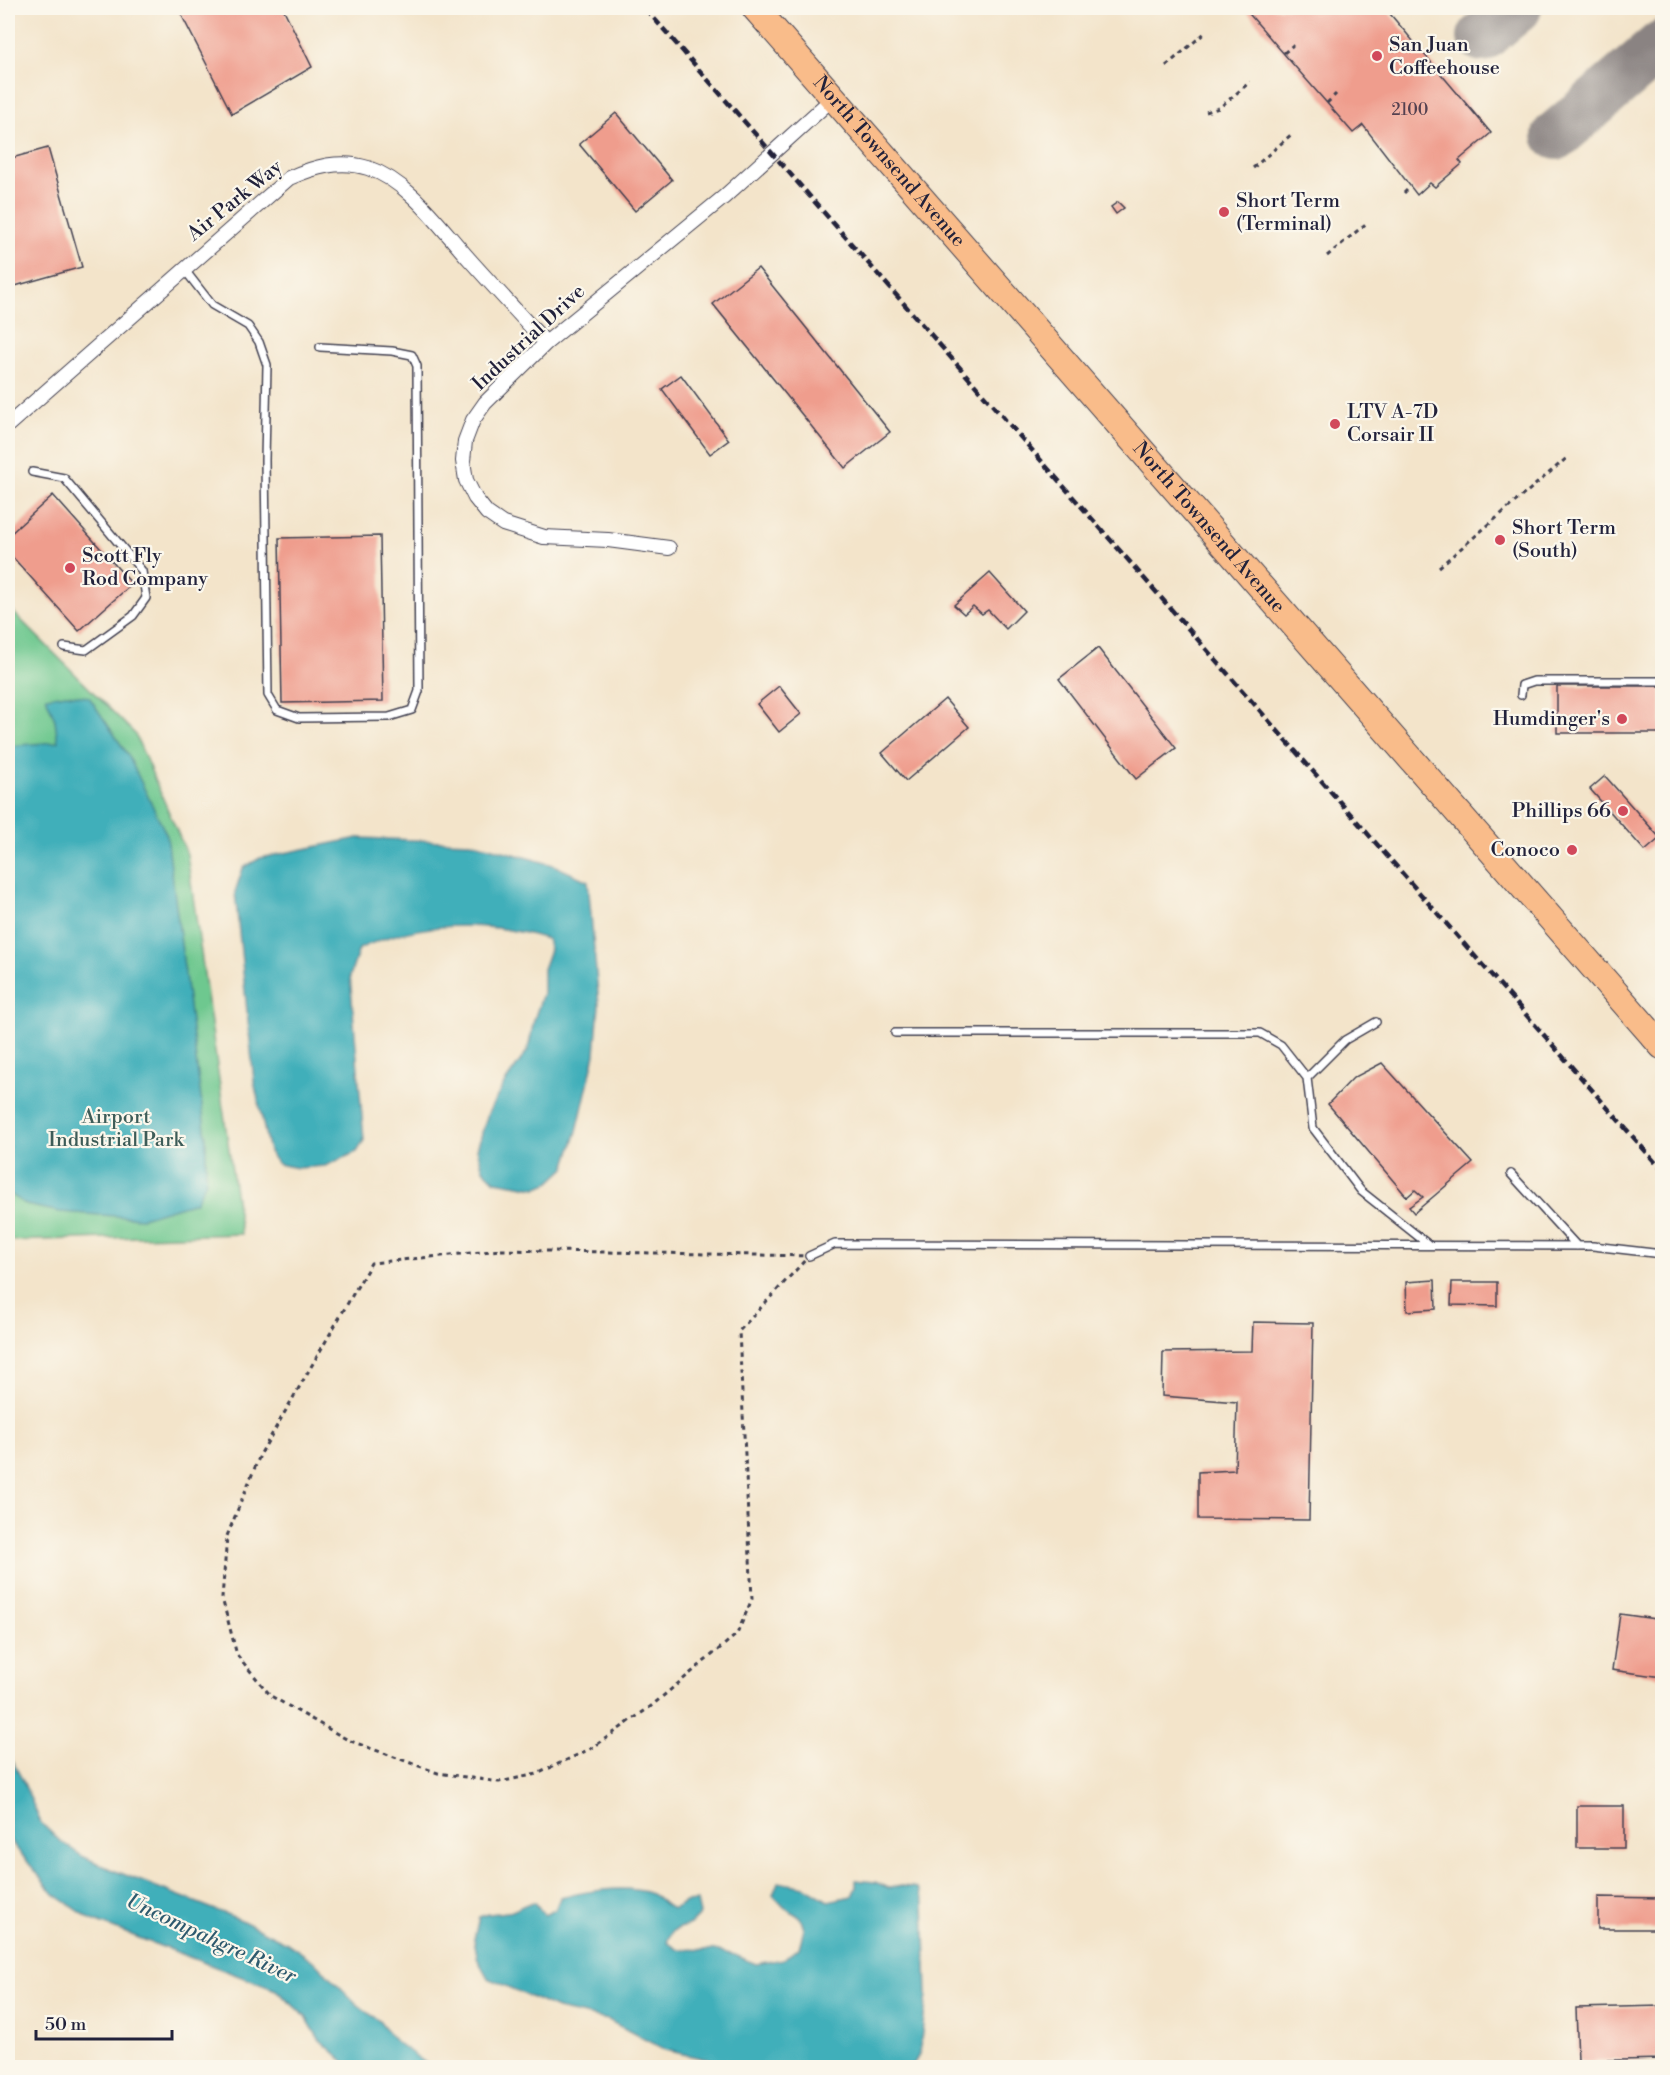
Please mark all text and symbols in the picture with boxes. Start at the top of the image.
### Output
place label: San Juan Coffeehouse [1389,33,1500,81]
marker: San Juan Coffeehouse [1370,49,1384,63]
street label: North Townsend Avenue [808,71,971,253]
house number: 2100 [1392,100,1428,120]
street label: Air Park Way [182,155,288,248]
place label: Short Term (Terminal) [1236,189,1340,237]
marker: Short Term (Terminal) [1217,205,1231,219]
street label: Industrial Drive [467,279,591,397]
place label: LTV A-7D Corsair II [1347,400,1438,448]
marker: LTV A-7D Corsair II [1328,417,1342,431]
street label: North Townsend Avenue [1127,437,1291,618]
place label: Short Term (South) [1512,516,1616,564]
marker: Short Term (South) [1493,533,1507,547]
place label: Scott Fly Rod Company [82,544,208,592]
marker: Scott Fly Rod Company [63,561,77,575]
place label: Humdinger's [1493,707,1610,732]
marker: Humdinger's [1615,712,1629,726]
place label: Phillips 66 [1512,799,1611,824]
marker: Phillips 66 [1616,804,1630,818]
place label: Conoco [1491,838,1560,863]
marker: Conoco [1565,843,1579,857]
park label: Airport Industrial Park [48,1105,185,1153]
water label: Uncompahgre River [122,1888,301,1990]
scale bar [36,2003,172,2041]
text: 50 m [45,2013,87,2036]

